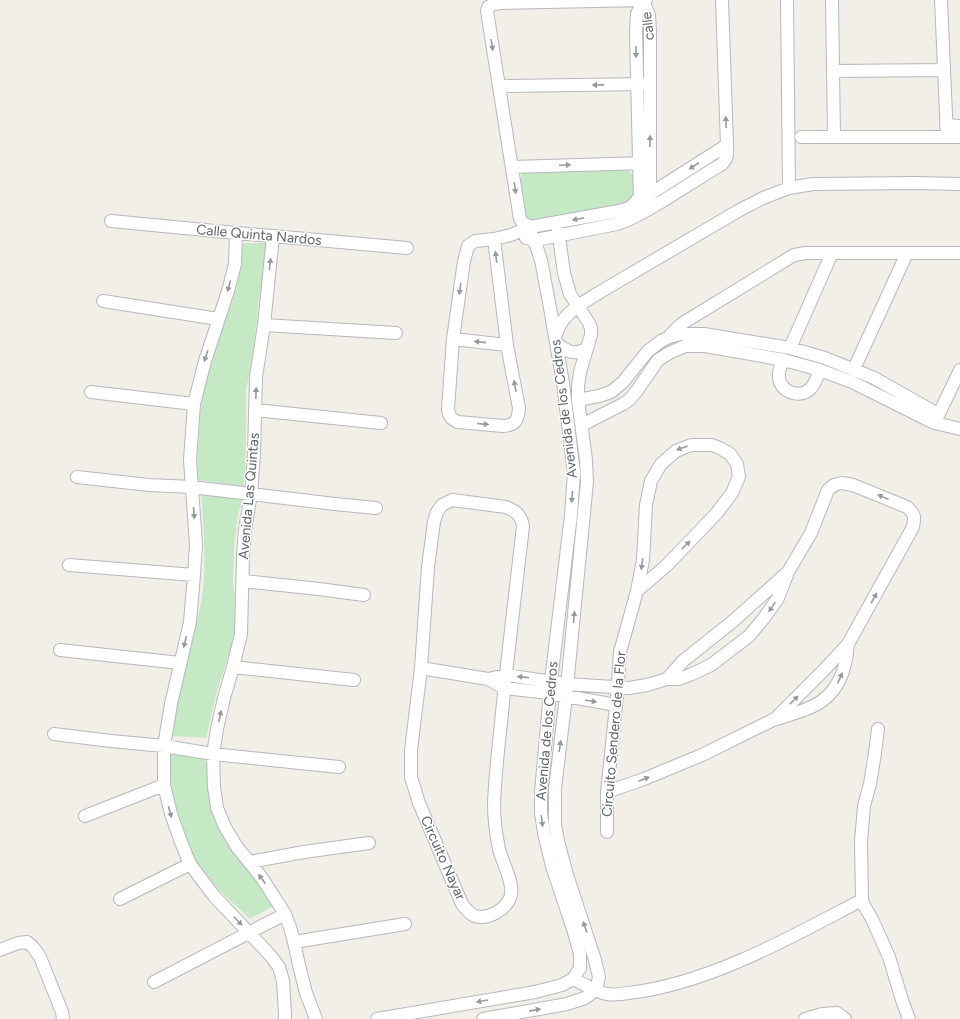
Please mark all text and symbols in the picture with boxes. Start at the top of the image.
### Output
street label: calle [638,11,658,41]
one-way arrow [489,39,495,52]
one-way arrow [633,46,640,58]
one-way arrow [591,82,604,88]
one-way arrow [723,115,729,128]
one-way arrow [647,134,653,147]
one-way arrow [559,162,571,169]
one-way arrow [689,162,699,170]
one-way arrow [512,182,518,194]
one-way arrow [572,216,585,222]
street label: Calle Quinta Nardos [196,221,322,249]
one-way arrow [493,251,499,263]
one-way arrow [267,258,273,270]
one-way arrow [226,280,232,292]
one-way arrow [457,283,463,296]
one-way arrow [474,339,486,346]
street label: Avenida de los Cedros [547,339,581,479]
one-way arrow [203,351,209,363]
one-way arrow [511,380,517,392]
one-way arrow [252,387,259,399]
one-way arrow [477,421,489,428]
street label: Avenida Las Quintas [235,432,263,560]
one-way arrow [676,446,688,452]
one-way arrow [569,491,576,503]
one-way arrow [876,494,888,500]
one-way arrow [190,507,197,519]
one-way arrow [681,540,691,550]
one-way arrow [639,558,645,570]
one-way arrow [871,592,877,604]
one-way arrow [768,601,776,612]
one-way arrow [571,611,578,623]
one-way arrow [182,636,188,648]
street label: Circuito Sendero de la Flor [598,650,630,818]
street label: Avenida de los Cedros [532,661,562,801]
one-way arrow [837,672,843,683]
one-way arrow [517,674,529,680]
one-way arrow [789,695,799,705]
one-way arrow [585,698,597,704]
one-way arrow [217,710,223,722]
one-way arrow [557,740,563,752]
one-way arrow [638,776,650,782]
one-way arrow [168,806,174,818]
street label: Circuito Nayar [417,813,469,903]
one-way arrow [539,815,545,827]
one-way arrow [258,874,267,885]
one-way arrow [233,916,242,926]
one-way arrow [581,921,587,933]
one-way arrow [476,998,488,1004]
one-way arrow [529,1007,541,1013]

